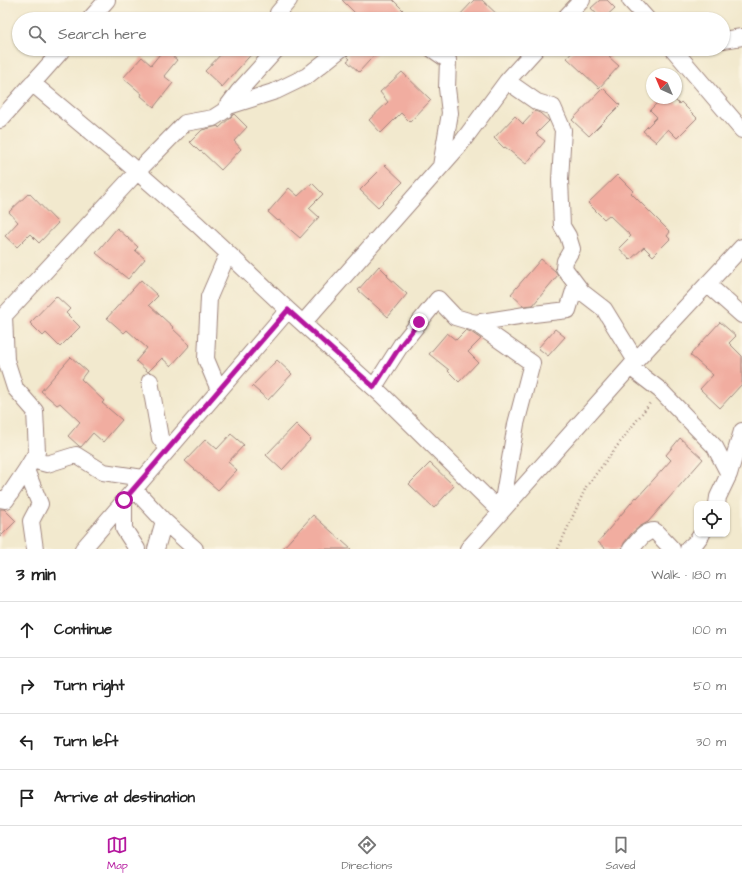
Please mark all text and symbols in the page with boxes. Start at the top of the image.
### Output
search box [12,12,730,56]
icon: search [26,23,48,45]
text: Search here [58,24,147,45]
north arrow [646,68,682,104]
route end [410,313,428,331]
route start [115,491,133,509]
map controls [694,501,730,537]
button: locate [694,501,730,537]
text: 3 min [16,563,56,587]
text: Walk · 180 m [651,566,726,584]
icon: ahead [16,619,38,641]
text: Continue [54,619,112,640]
text: 100 m [693,621,726,639]
icon: right [16,675,38,697]
text: Turn right [54,675,125,696]
text: 50 m [693,677,726,695]
icon: left [16,731,38,753]
text: Turn left [54,731,118,752]
text: 30 m [696,733,726,751]
icon: arrive [16,787,38,809]
text: Arrive at destination [54,787,195,808]
tab: Map [106,834,128,873]
tab: Directions [341,834,393,873]
tab: Saved [606,834,636,873]

